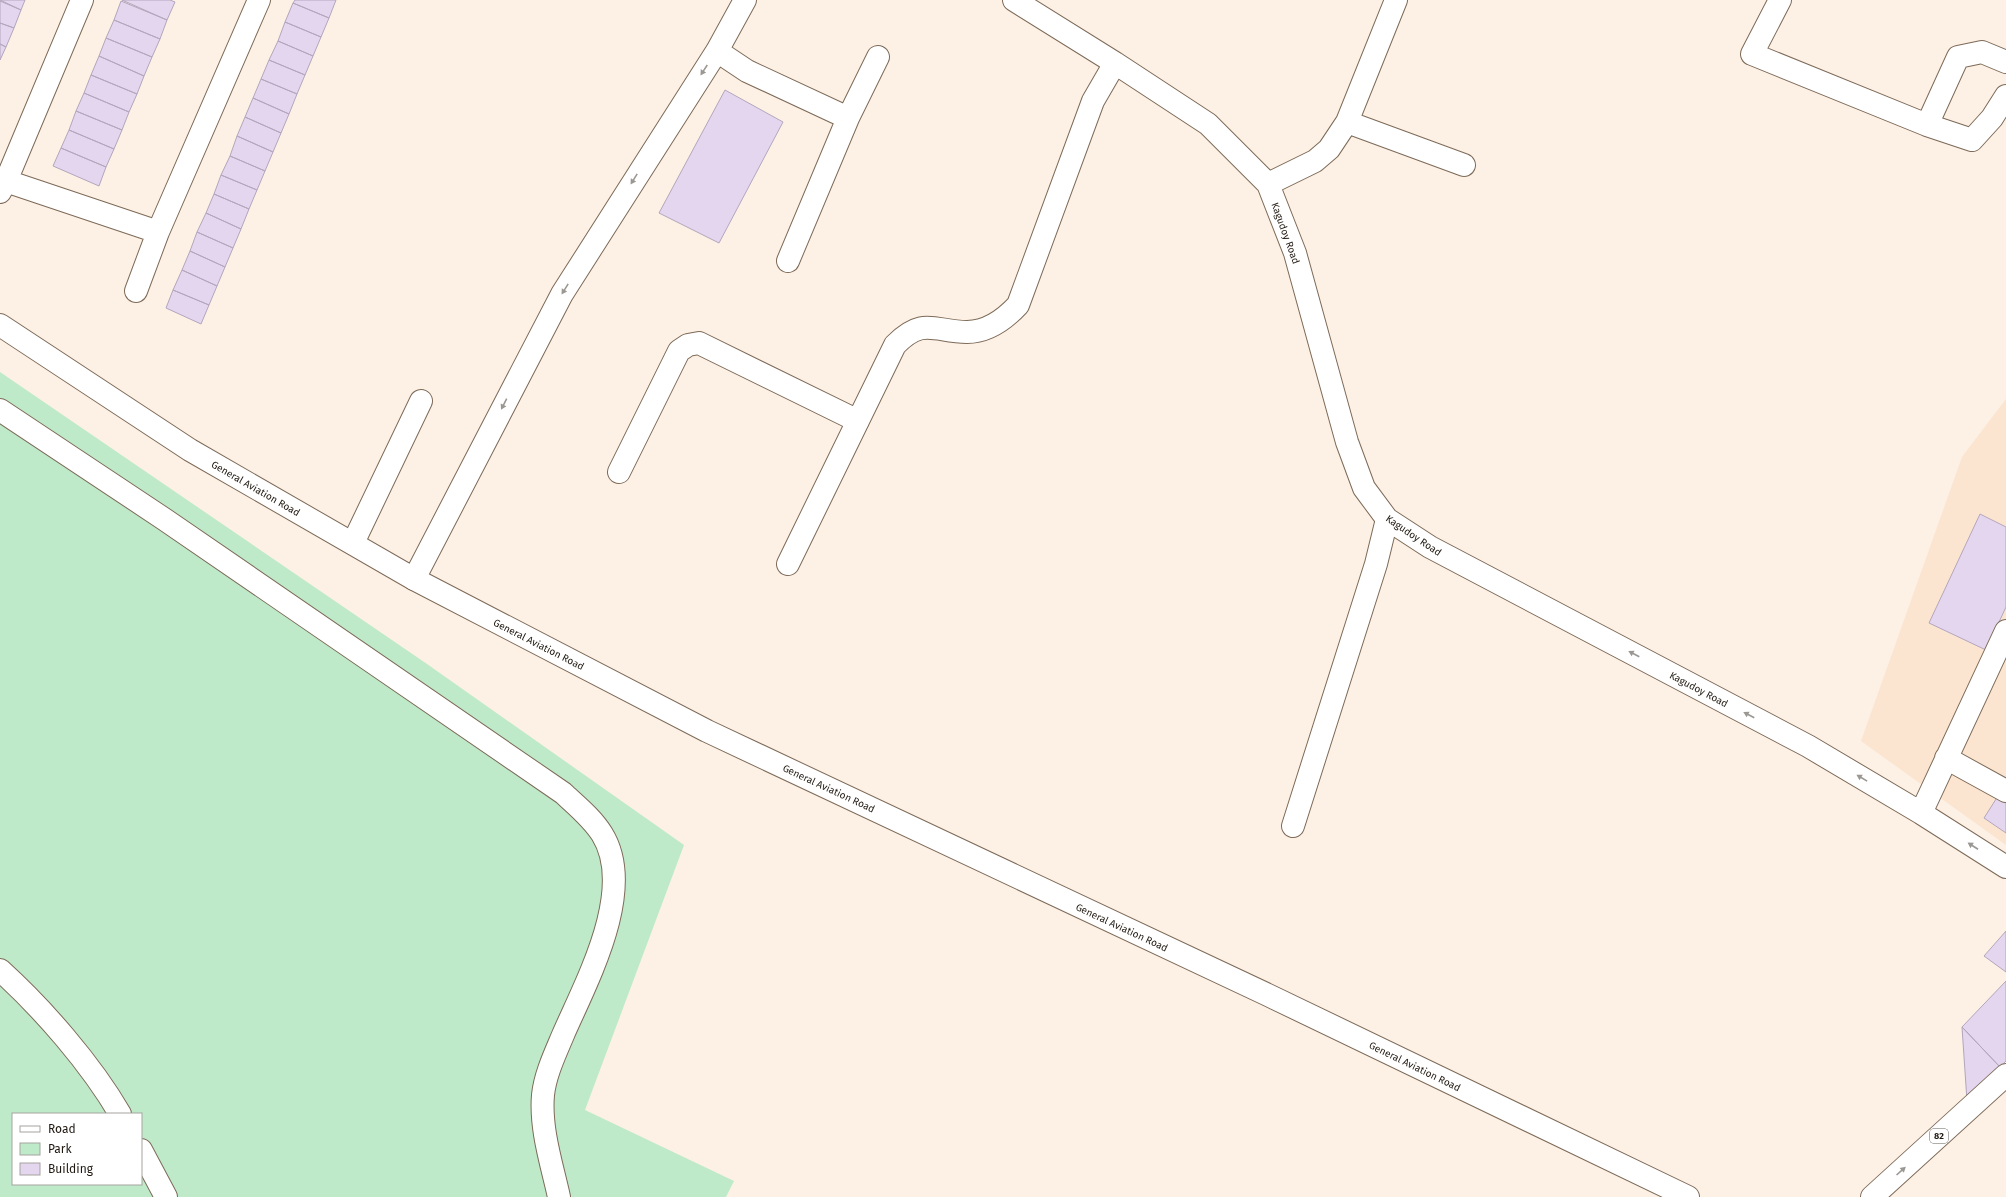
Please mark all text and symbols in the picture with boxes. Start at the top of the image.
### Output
one-way arrow [700,65,708,75]
one-way arrow [630,174,638,184]
street label: Kagudoy Road [1268,201,1302,266]
one-way arrow [561,283,568,295]
one-way arrow [501,399,508,410]
street label: General Aviation Road [209,459,302,519]
street label: Kagudoy Road [1383,513,1444,559]
street label: General Aviation Road [491,617,586,673]
one-way arrow [1628,651,1640,658]
street label: Kagudoy Road [1667,669,1730,710]
one-way arrow [1743,712,1755,718]
street label: General Aviation Road [781,762,877,816]
one-way arrow [1856,775,1868,782]
one-way arrow [1967,843,1979,850]
street label: General Aviation Road [1074,901,1170,955]
street label: General Aviation Road [1367,1040,1462,1094]
legend [12,1113,142,1185]
text: Road [48,1122,76,1136]
road number: 82 [1930,1129,1948,1143]
text: Park [48,1142,72,1156]
text: Building [48,1162,94,1176]
one-way arrow [1895,1166,1906,1175]

